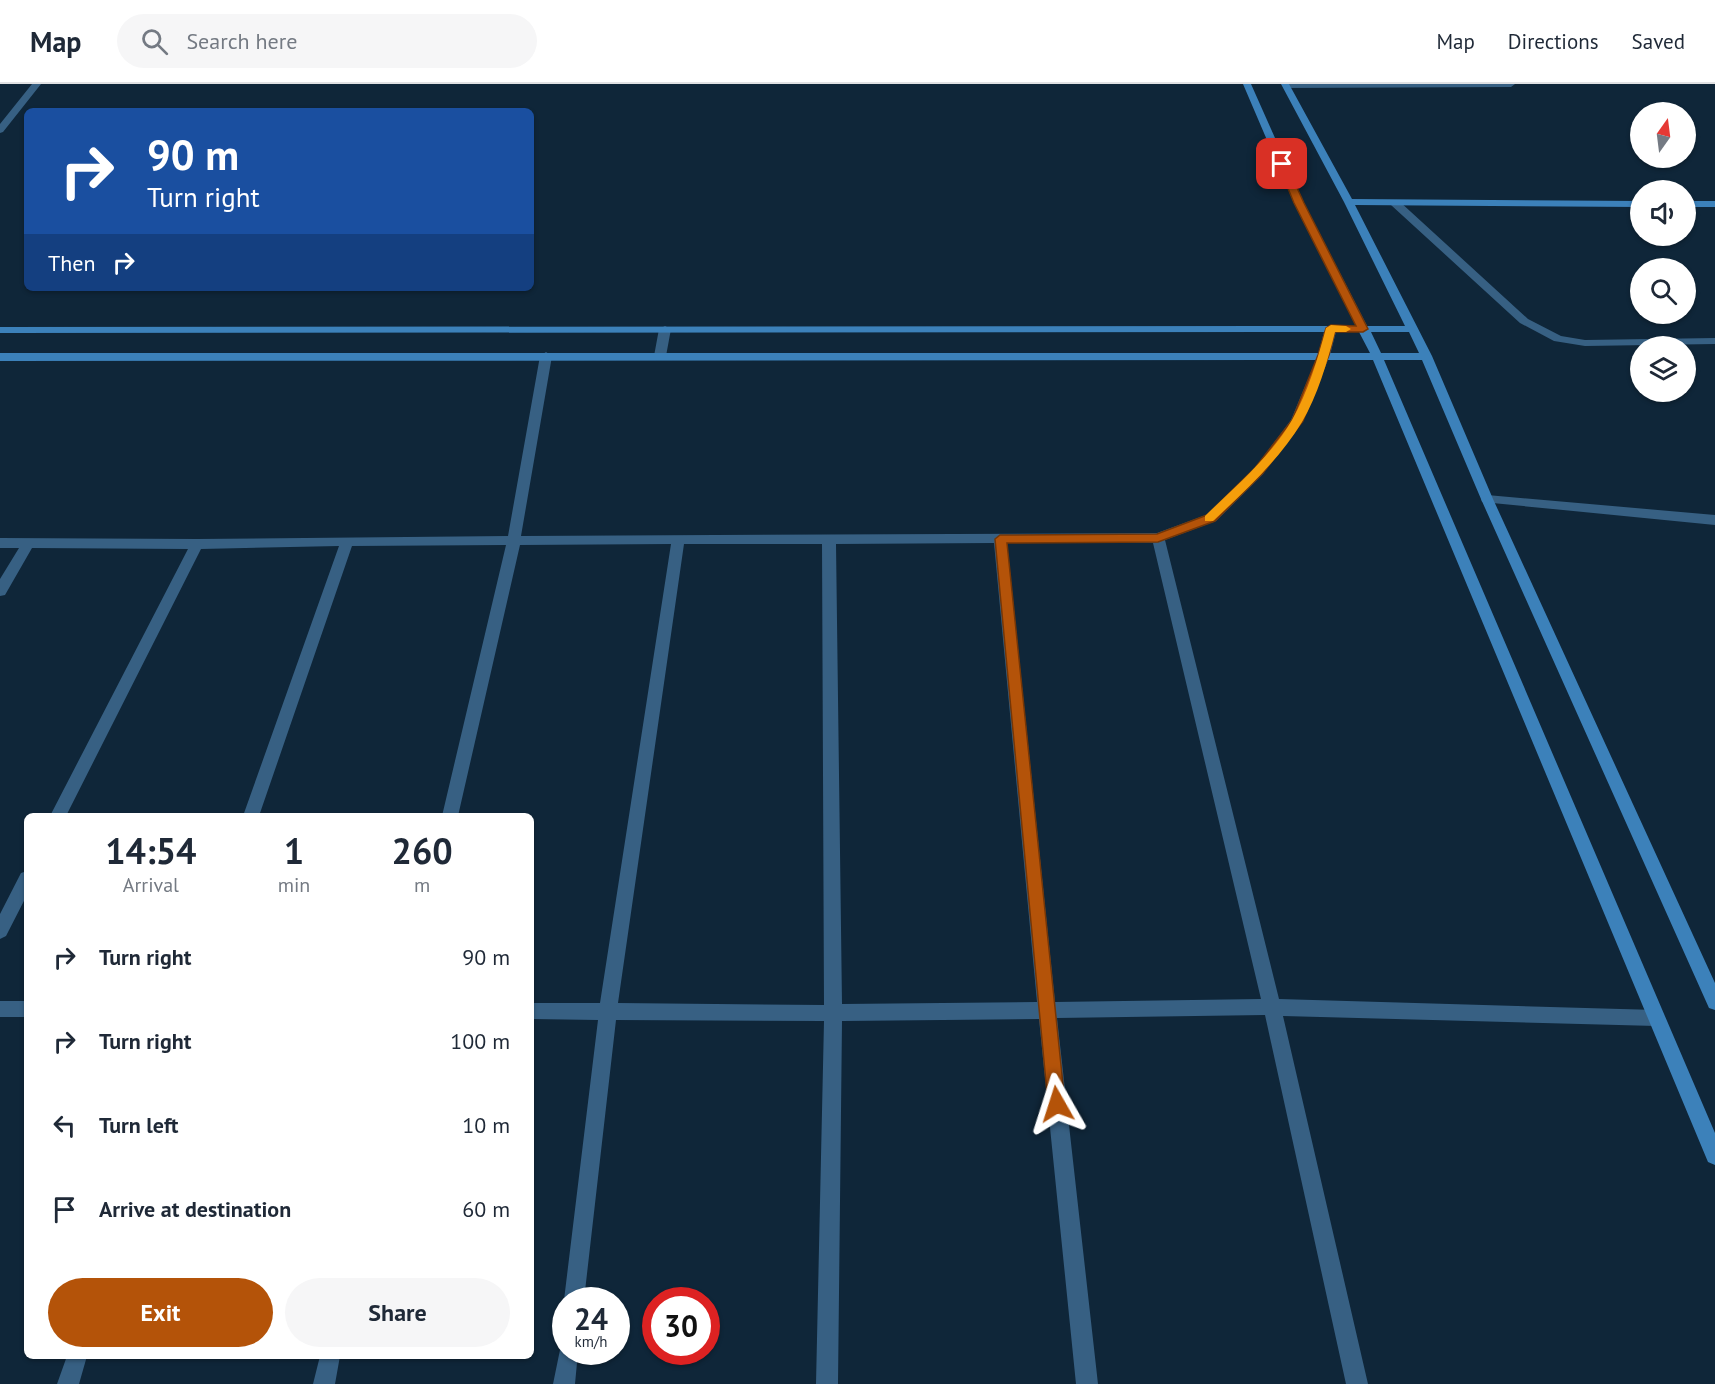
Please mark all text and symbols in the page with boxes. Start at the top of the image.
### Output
search box [117,14,537,68]
text: Map [30,23,81,60]
icon: search [138,25,171,58]
text: Search here [186,27,297,55]
text: Map [1436,28,1475,55]
text: Directions [1508,28,1599,55]
text: Saved [1632,28,1685,55]
north arrow [1630,102,1696,168]
map controls [1630,102,1696,402]
text: 90 m [147,127,239,182]
icon: right [48,132,126,210]
pin [1256,138,1307,189]
icon: arrive [1265,147,1298,180]
text: Turn right [147,180,260,214]
button: sound [1630,180,1696,246]
icon: right [107,246,140,279]
text: Then [48,249,95,277]
button: search [1630,258,1696,324]
button: layers [1630,336,1696,402]
text: 14:54 [105,827,197,874]
text: 1 [284,827,304,874]
text: 260 [392,827,453,874]
text: Arrival [123,872,179,898]
text: min [278,872,310,898]
text: m [414,872,430,898]
icon: right [48,941,81,974]
text: Turn right [99,943,191,971]
text: 90 m [462,943,510,971]
icon: right [48,1025,81,1058]
text: Turn right [99,1027,191,1055]
text: 100 m [450,1027,510,1055]
position arrow [1025,1072,1089,1136]
icon: left [48,1109,81,1142]
text: Turn left [99,1111,179,1139]
text: 10 m [462,1111,510,1139]
icon: arrive [48,1193,81,1226]
text: Arrive at destination [99,1195,291,1223]
text: 60 m [462,1195,510,1223]
button: Exit [48,1278,273,1347]
button: Share [285,1278,510,1347]
speed limit sign: 30 [642,1287,720,1365]
text: 24 [574,1299,608,1338]
text: km/h [575,1332,607,1351]

